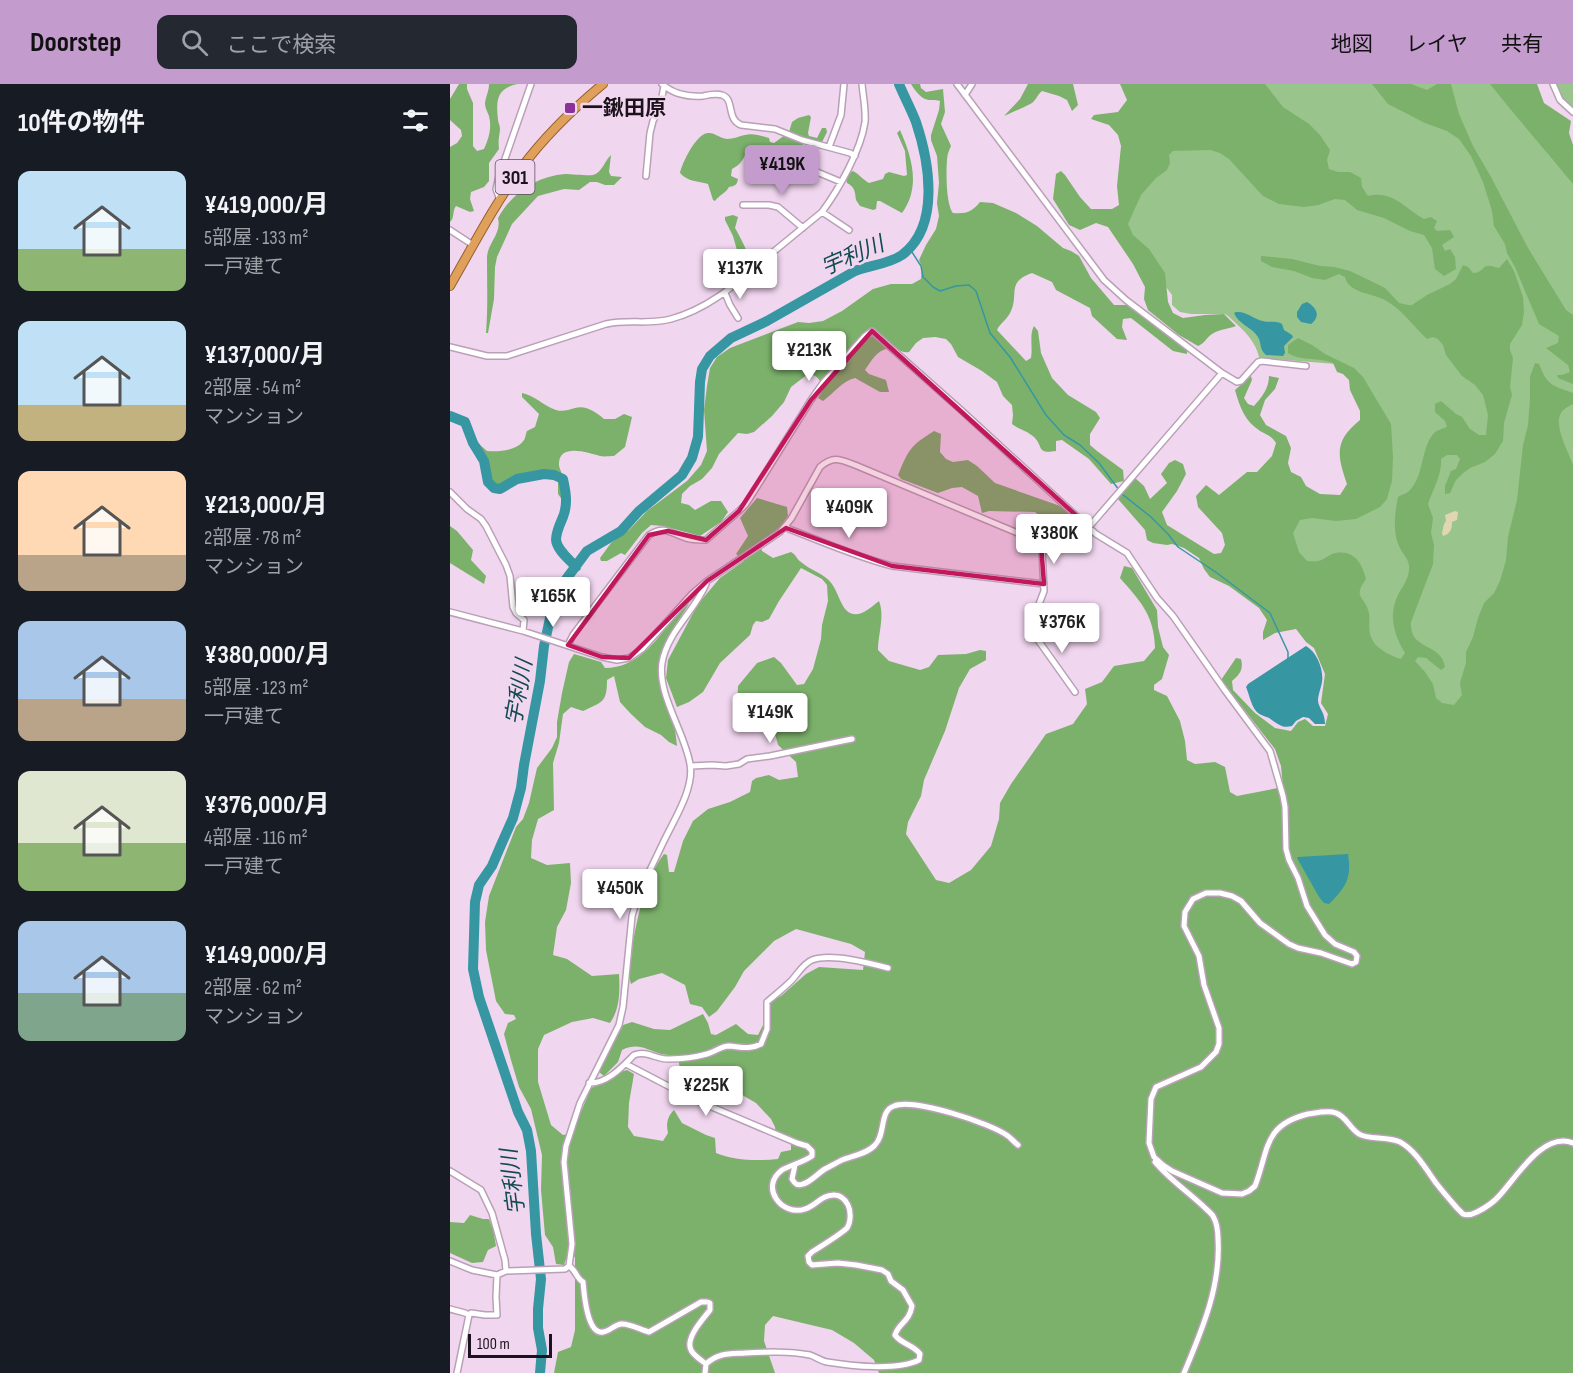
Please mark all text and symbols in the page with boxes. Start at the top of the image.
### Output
search box [157,15,577,69]
text: Doorstep [30,26,121,59]
icon: search [178,26,211,59]
text: ここで検索 [226,32,336,59]
text: 地図 [1331,32,1373,57]
text: レイヤ [1406,32,1468,57]
text: 共有 [1501,32,1543,57]
place label: 一鍬田原 [582,96,666,121]
marker: 一鍬田原 [563,101,577,115]
icon: filters [399,104,432,137]
text: 10件の物件 [18,108,145,139]
pin: ¥419K [740,145,824,196]
text: ¥419K [759,152,805,176]
road number: 301 [496,160,534,194]
text: ¥419,000/月 [204,190,329,221]
icon: home [66,195,138,267]
text: 5部屋 · 133 m² [204,226,308,250]
water label: 宇利川 [817,230,890,282]
pin: ¥137K [698,249,782,300]
text: 一戸建て [204,255,284,279]
text: ¥137K [717,256,763,280]
pin: ¥213K [767,331,851,382]
text: ¥213K [786,338,832,362]
text: ¥137,000/月 [204,340,326,371]
icon: home [66,345,138,417]
text: 2部屋 · 54 m² [204,376,301,400]
text: マンション [204,405,304,429]
pin: ¥409K [807,488,891,539]
text: ¥213,000/月 [204,490,328,521]
icon: home [66,495,138,567]
text: ¥409K [825,495,873,519]
pin: ¥380K [1012,514,1096,565]
text: ¥380K [1030,521,1078,545]
text: 2部屋 · 78 m² [204,526,302,550]
text: マンション [204,555,304,579]
pin: ¥165K [511,577,595,628]
text: ¥165K [530,584,576,608]
pin: ¥376K [1020,603,1104,654]
text: ¥376K [1038,610,1086,634]
text: ¥380,000/月 [204,640,331,671]
icon: home [66,645,138,717]
water label: 宇利川 [500,655,539,727]
text: 5部屋 · 123 m² [204,676,308,700]
pin: ¥149K [728,693,812,744]
text: ¥149K [747,700,793,724]
text: 一戸建て [204,705,284,729]
text: ¥376,000/月 [204,790,330,821]
icon: home [66,795,138,867]
text: 4部屋 · 116 m² [204,826,308,850]
text: 一戸建て [204,855,284,879]
pin: ¥450K [578,869,662,920]
text: ¥450K [596,876,644,900]
text: ¥149,000/月 [204,940,329,971]
icon: home [66,945,138,1017]
text: 2部屋 · 62 m² [204,976,302,1000]
text: マンション [204,1005,304,1029]
pin: ¥225K [664,1066,748,1117]
text: ¥225K [683,1073,729,1097]
water label: 宇利川 [496,1145,531,1216]
scale bar [468,1331,552,1358]
text: 100 m [477,1335,510,1354]

